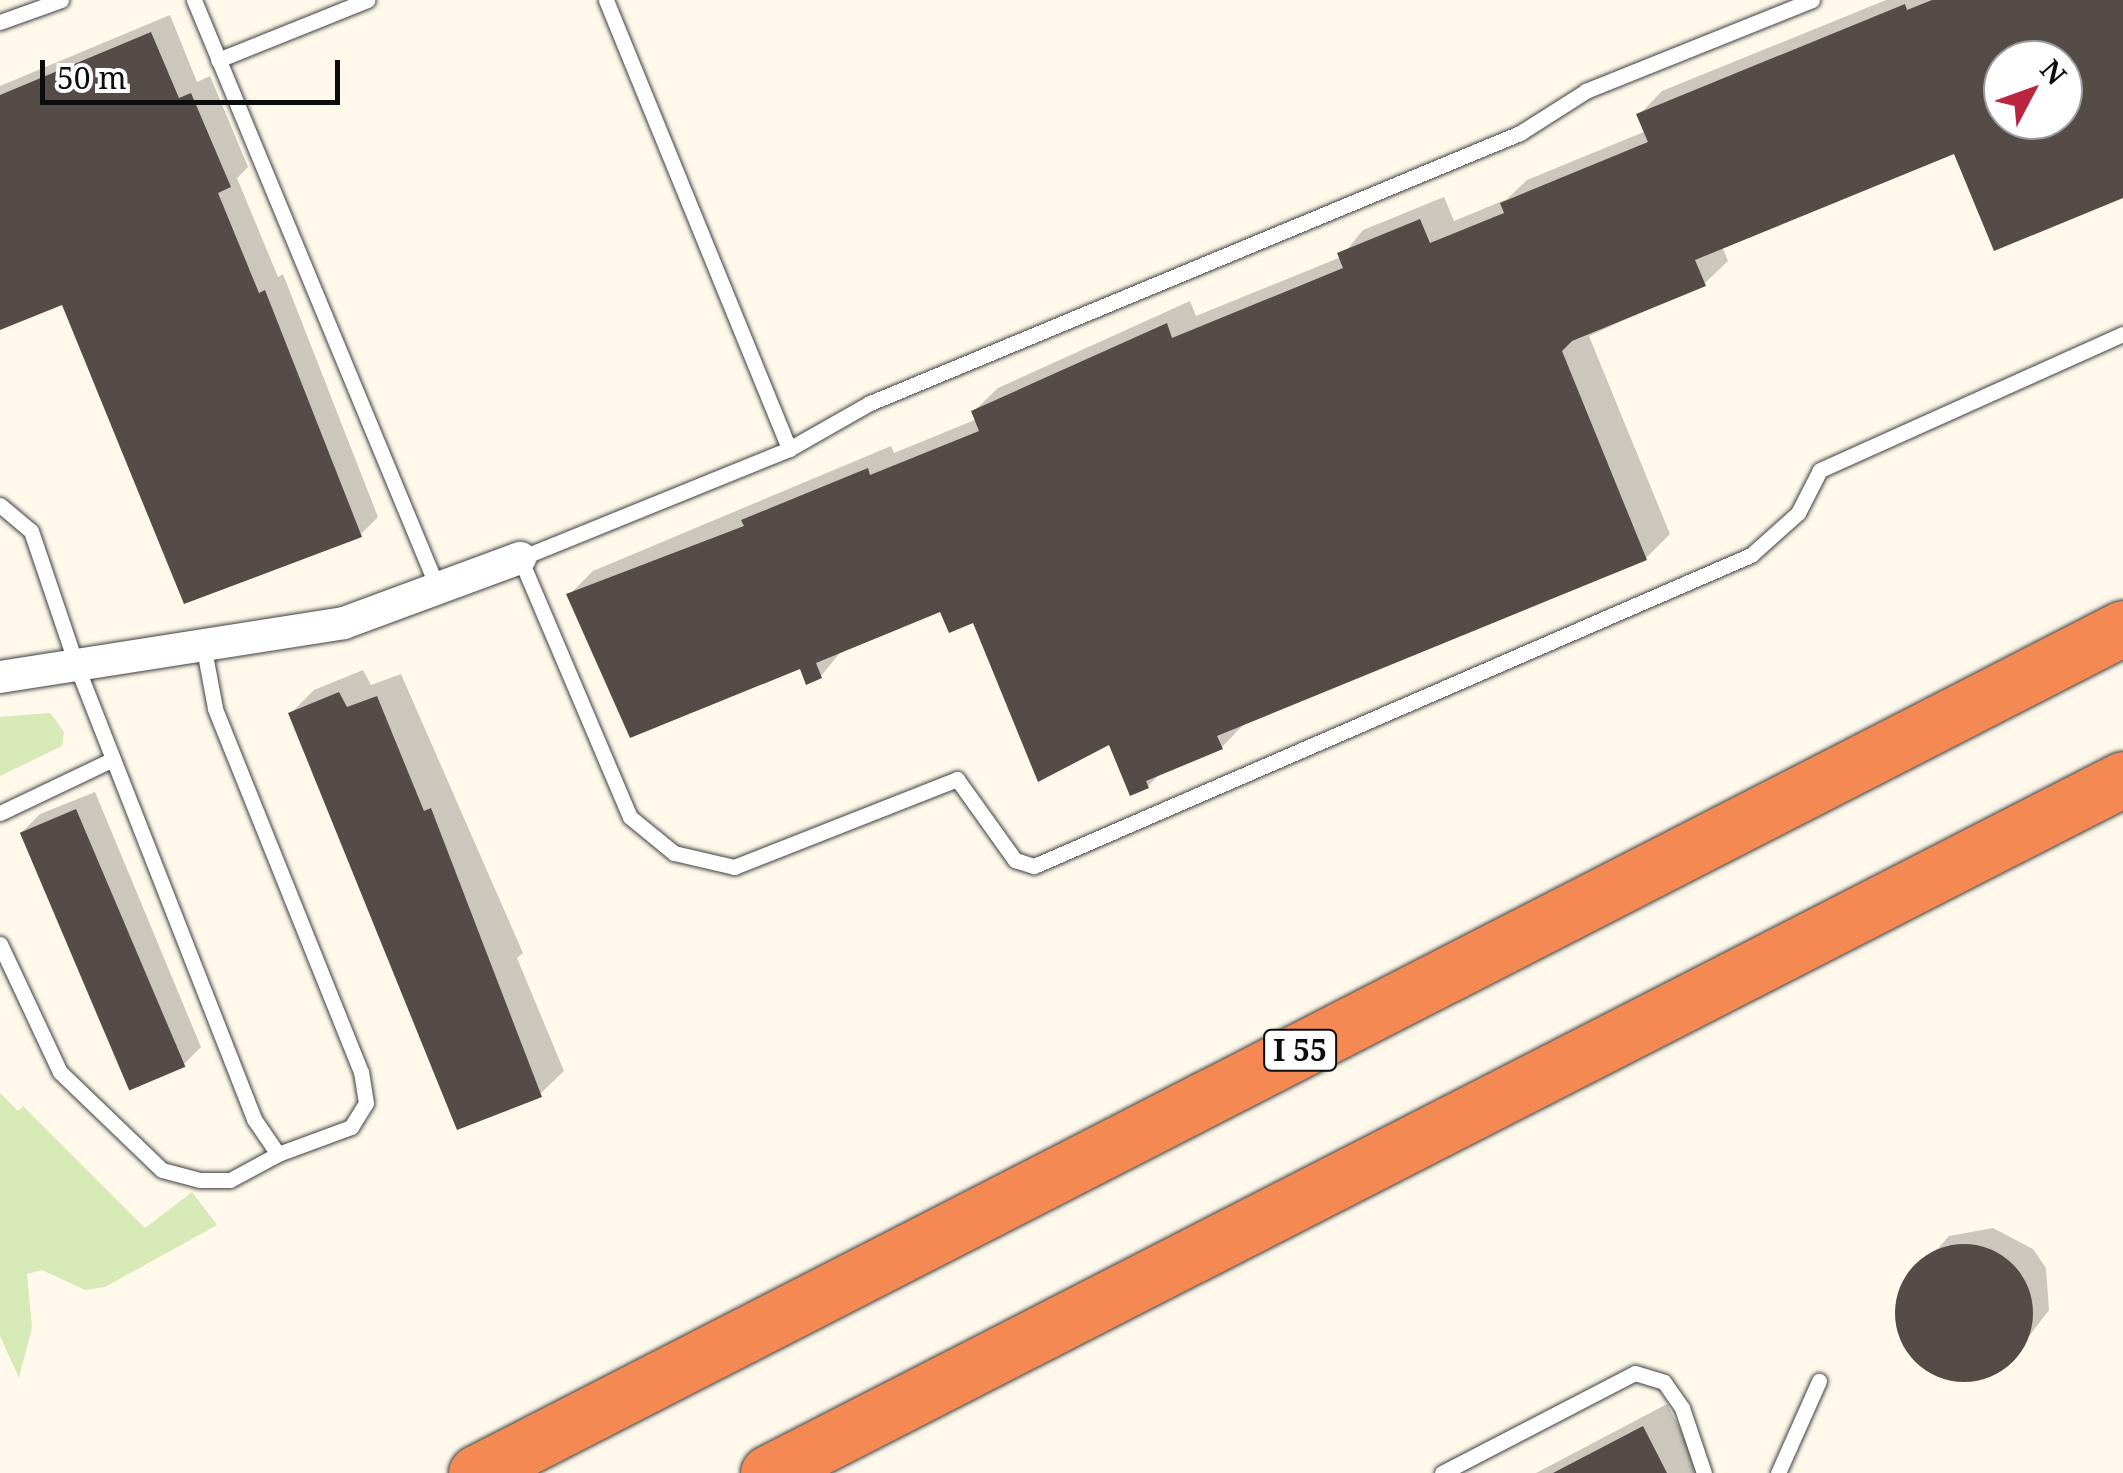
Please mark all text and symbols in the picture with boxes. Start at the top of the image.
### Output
scale bar [45,40,345,102]
north arrow [1983,40,2083,140]
text: N [2033,51,2076,92]
text: 50 m [57,57,127,98]
road number: I 55 [1262,1025,1338,1075]

